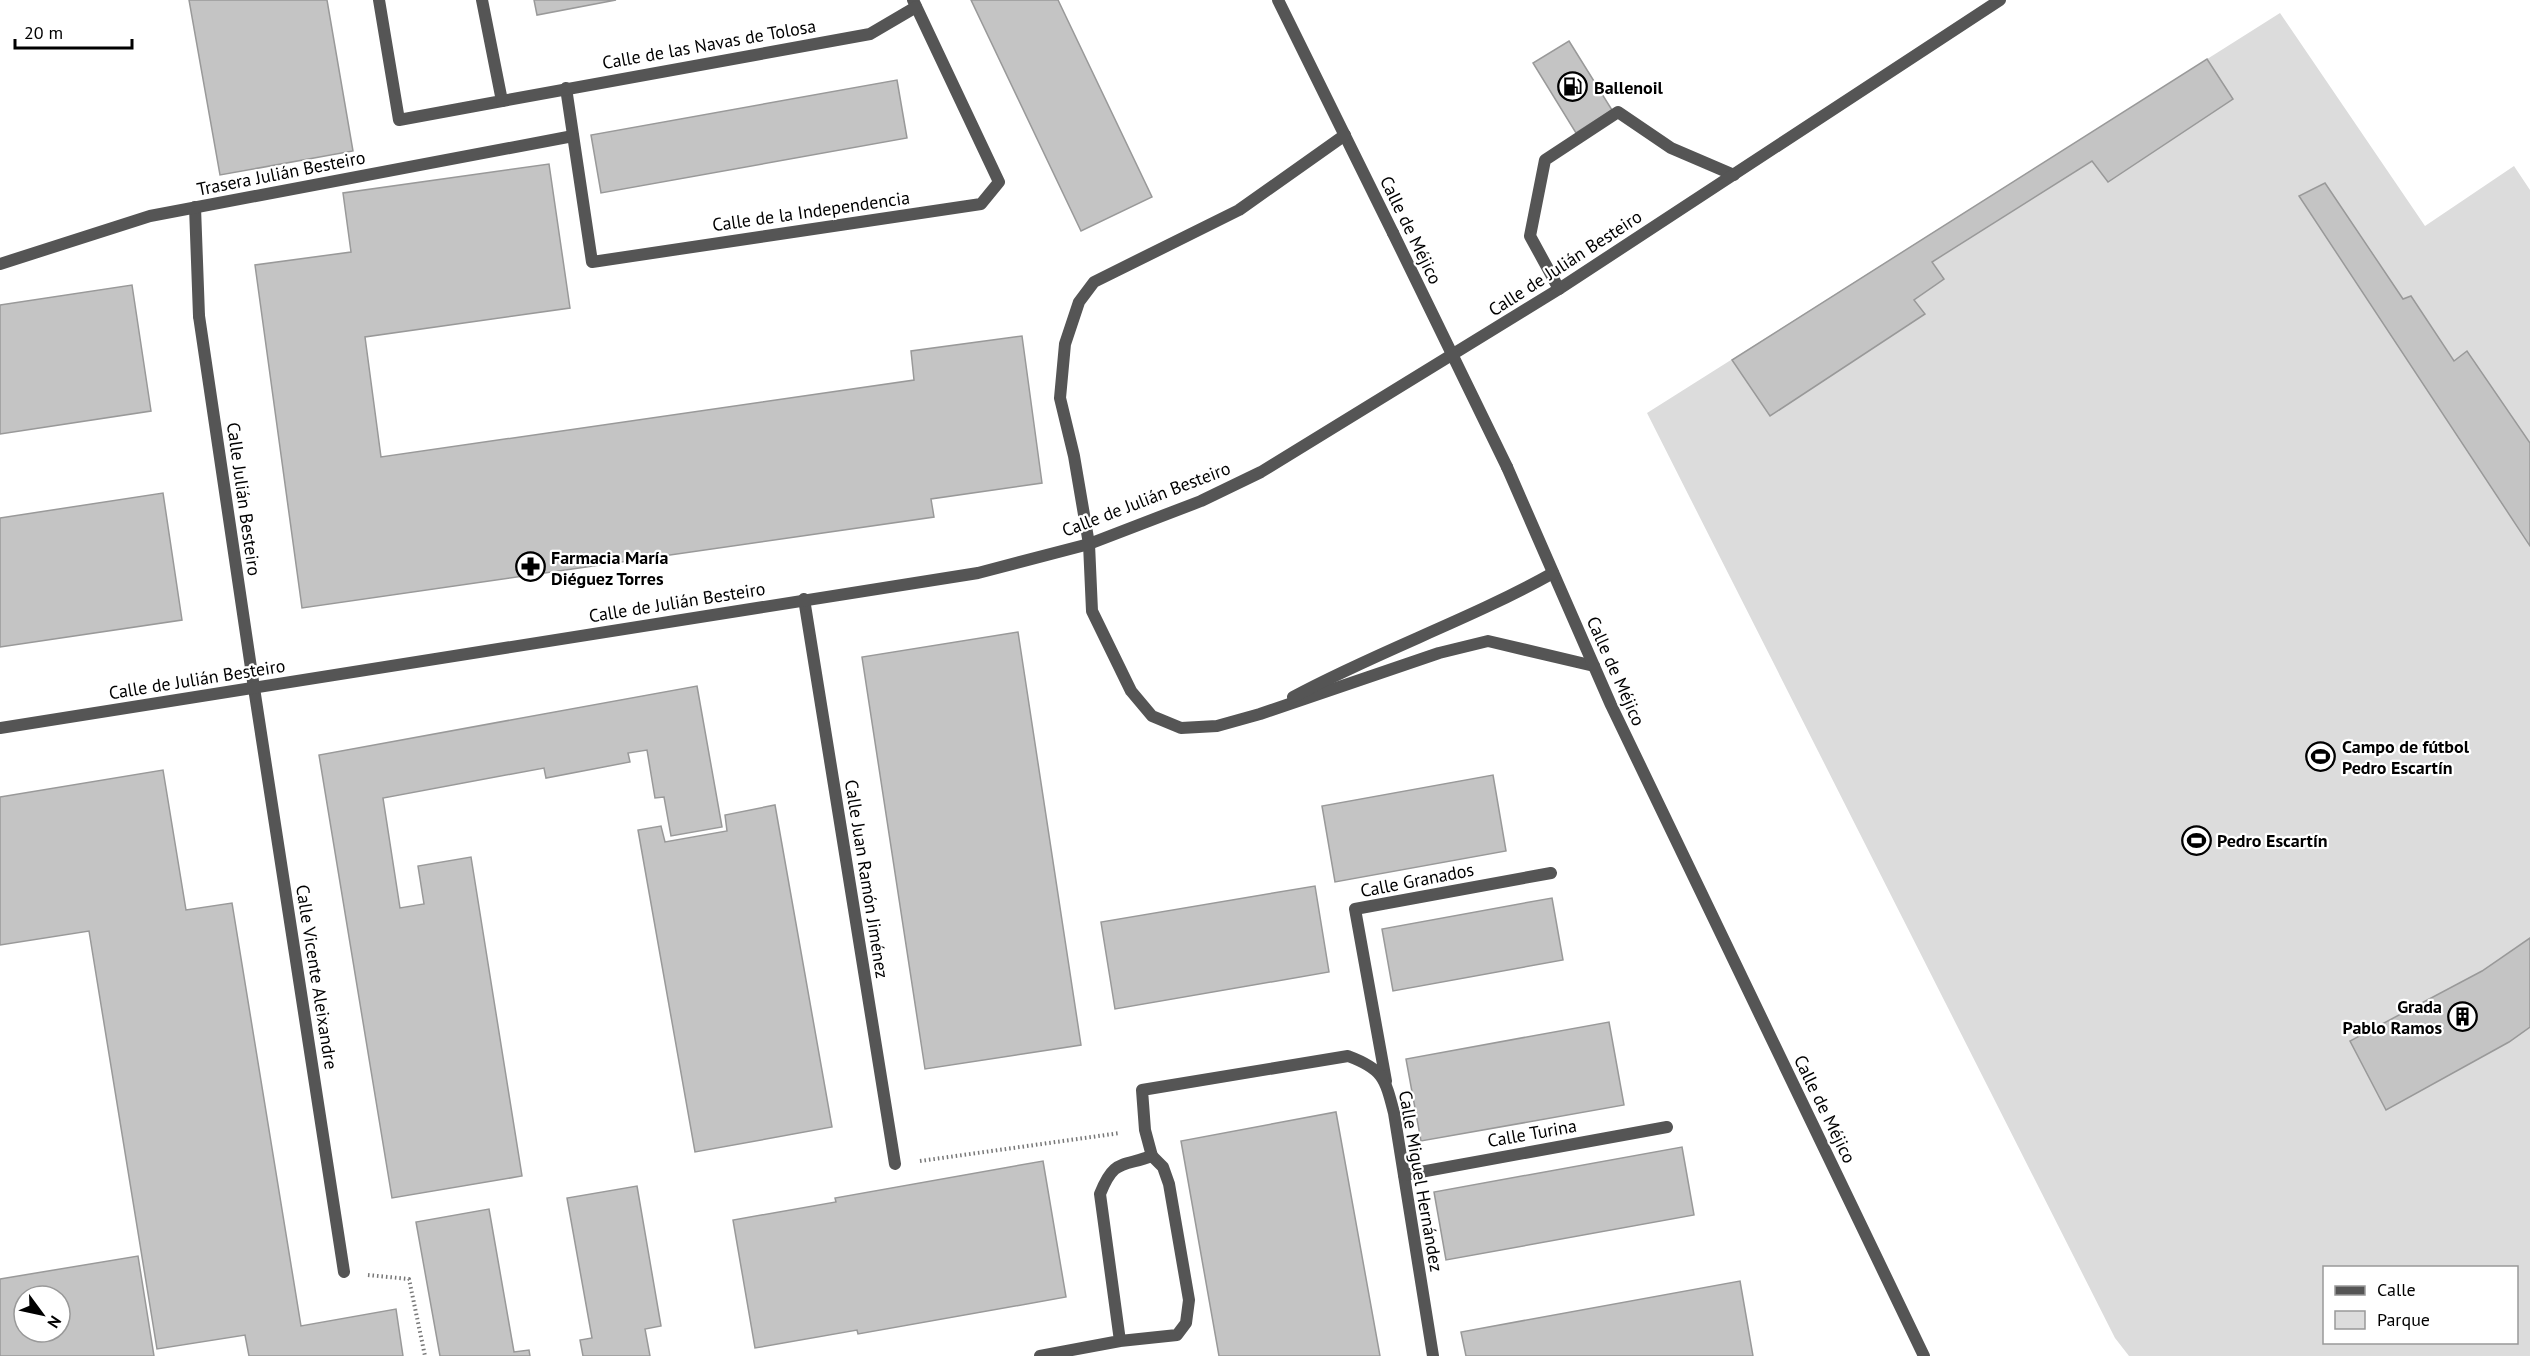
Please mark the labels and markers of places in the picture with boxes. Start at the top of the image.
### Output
fuel station icon: Ballenoil [1557,71,1589,103]
place label: Ballenoil [1594,76,1664,99]
place label: Farmacia María Diéguez Torres [551,546,668,590]
pharmacy icon: Farmacia María Diéguez Torres [514,551,546,583]
place label: Campo de fútbol Pedro Escartín [2342,735,2470,779]
sports icon: Campo de fútbol Pedro Escartín [2305,740,2337,772]
sports icon: Pedro Escartín [2180,824,2212,856]
place label: Pedro Escartín [2217,829,2328,852]
place label: Grada Pablo Ramos [2343,995,2442,1039]
building icon: Grada Pablo Ramos [2447,1000,2479,1032]

